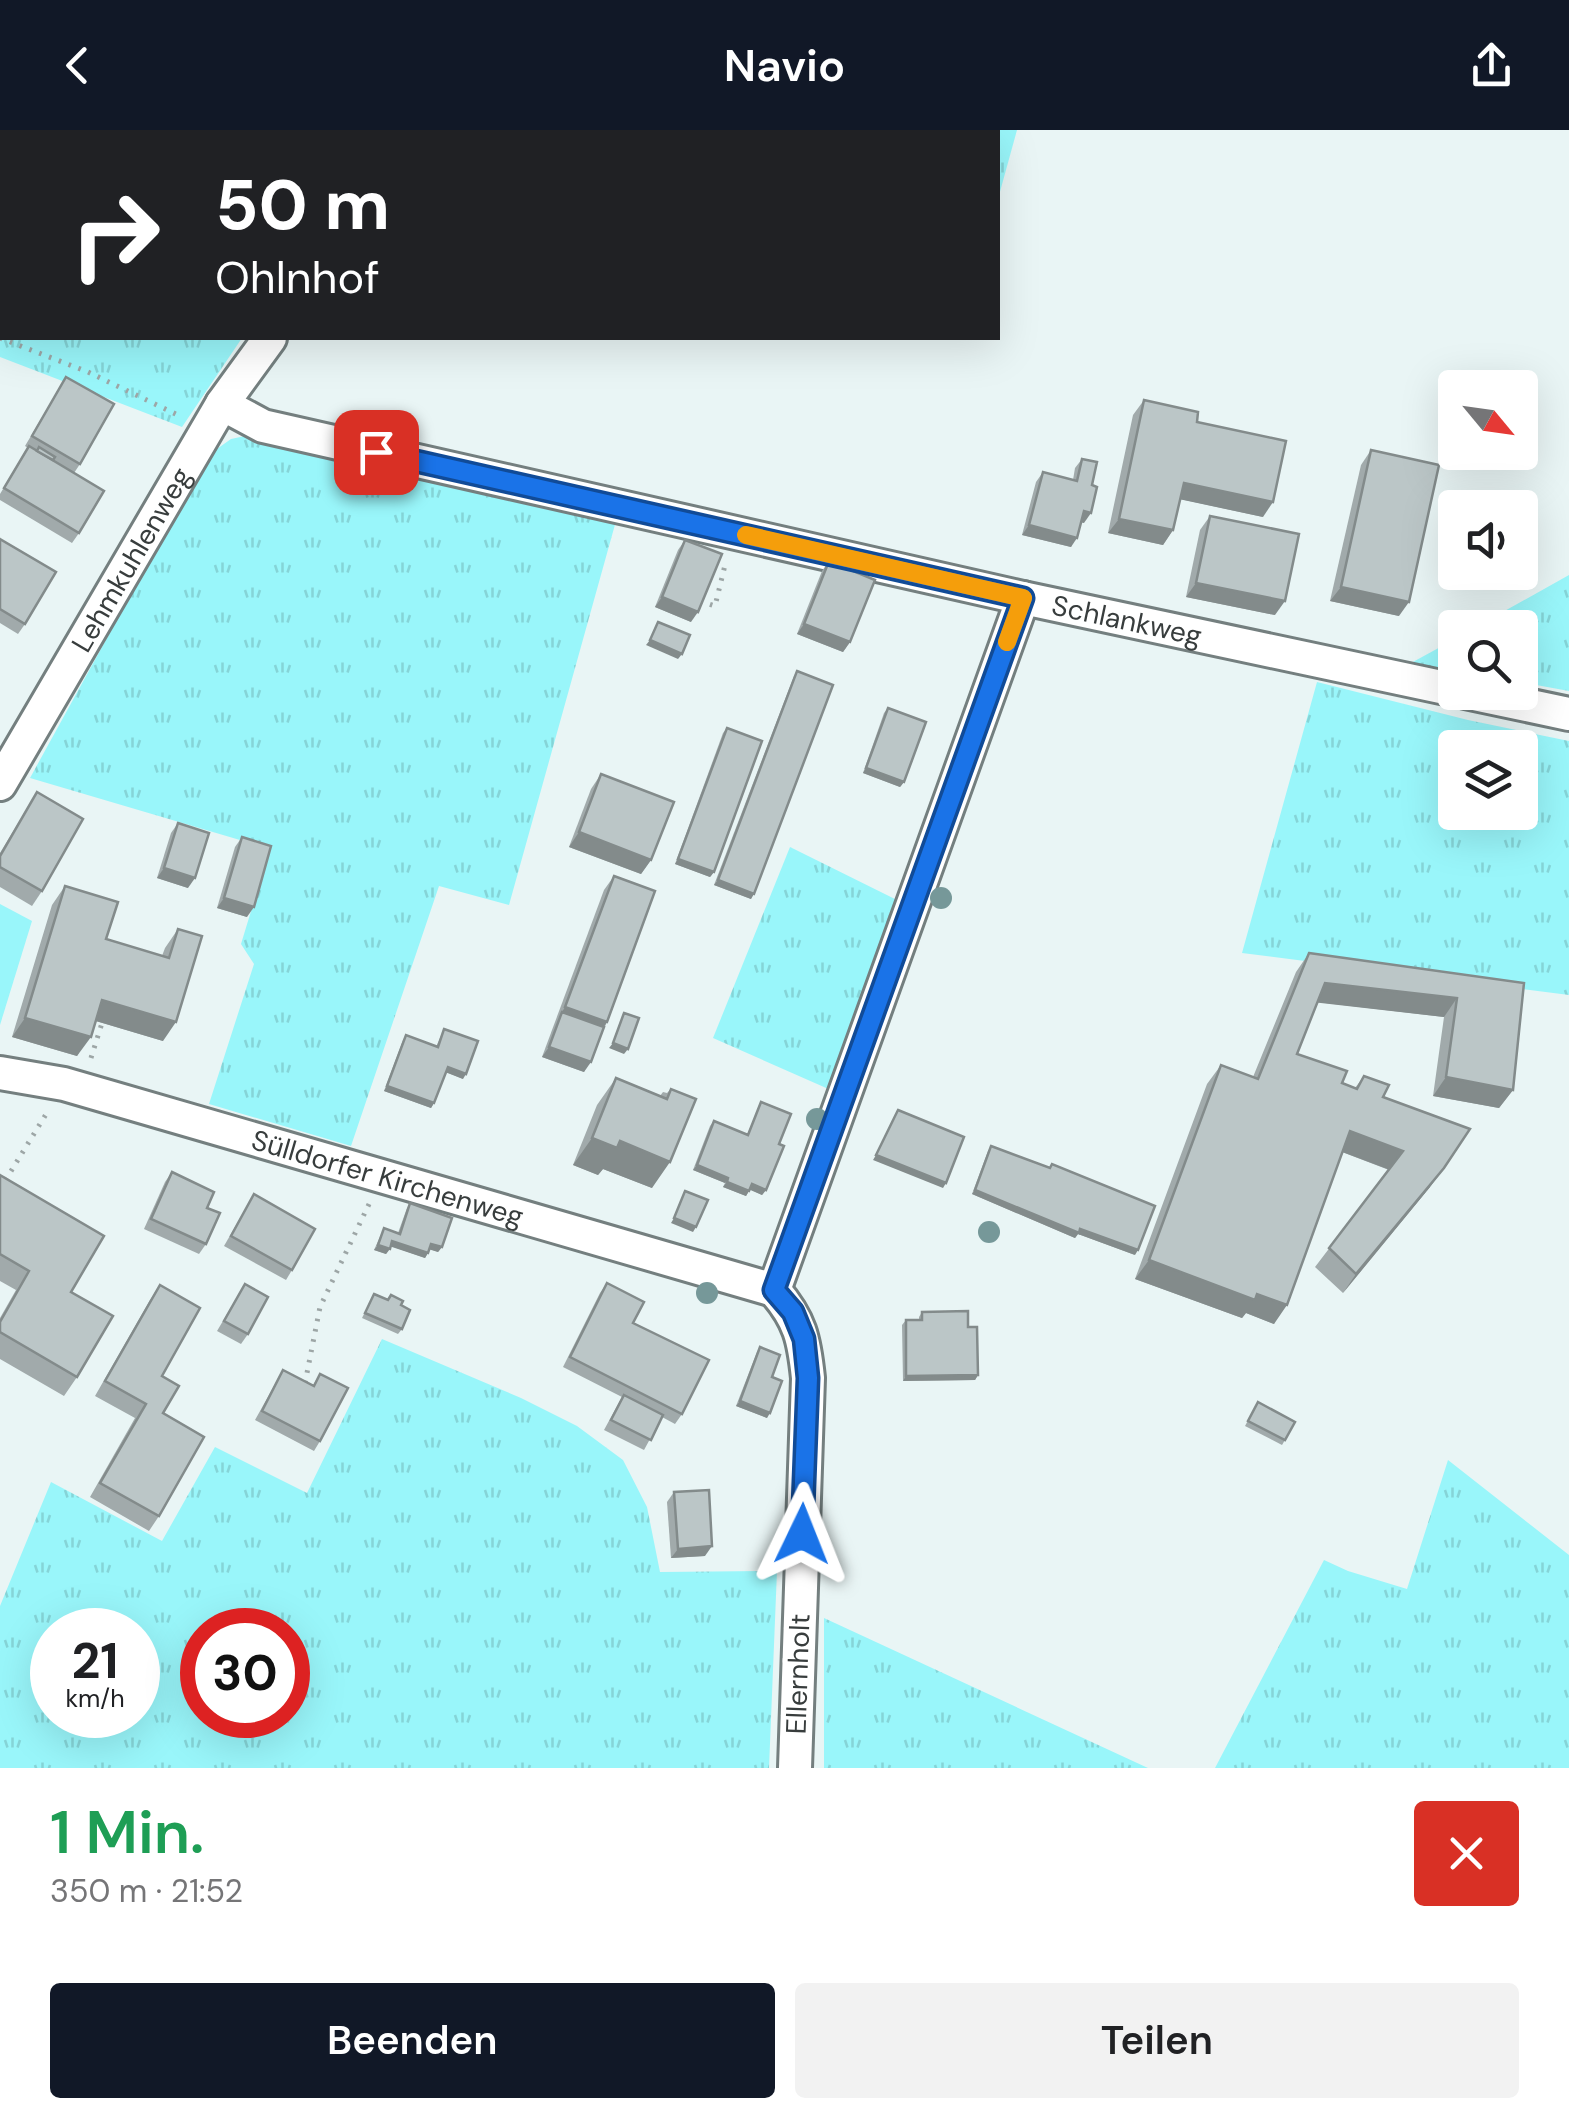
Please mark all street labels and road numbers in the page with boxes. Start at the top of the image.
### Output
street label: Lehmkuhlenweg [63,460,200,659]
street label: Schlankweg [1049,586,1205,654]
street label: Sülldorfer Kirchenweg [247,1121,528,1235]
street label: Ellernholt [777,1613,819,1735]

